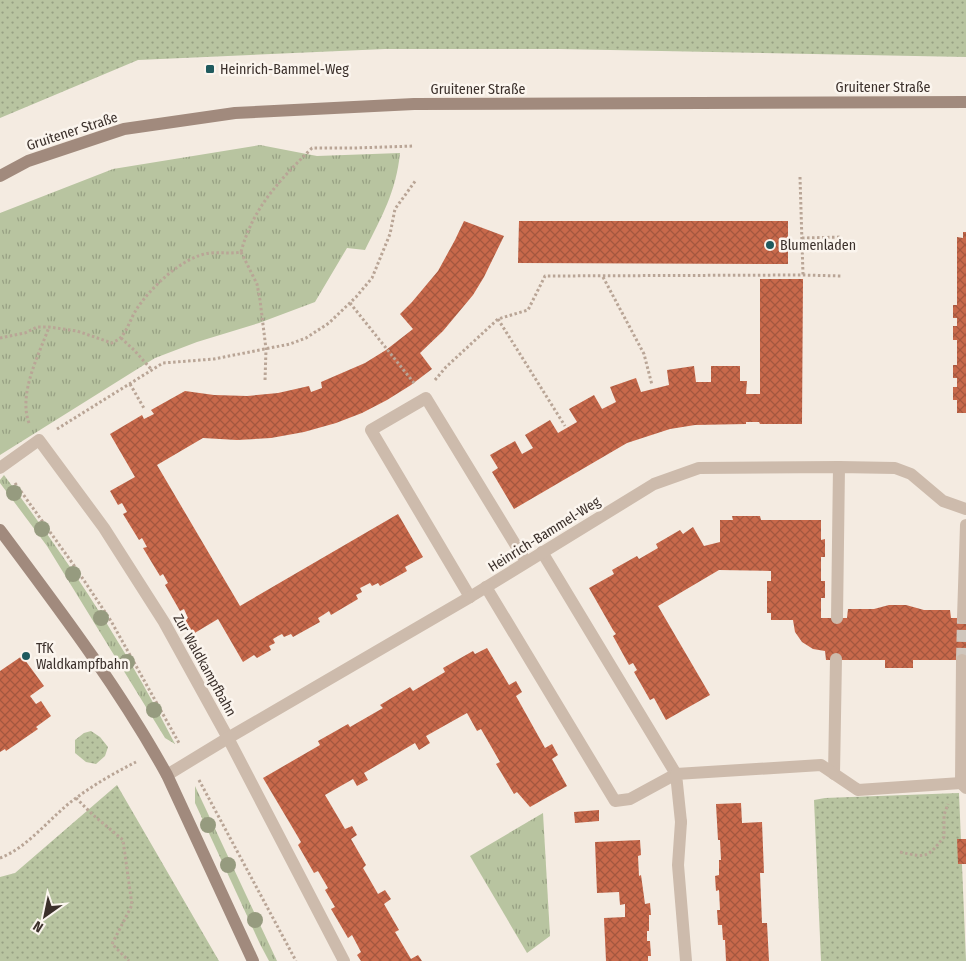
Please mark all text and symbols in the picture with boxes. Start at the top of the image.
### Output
place label: Heinrich-Bammel-Weg [220,61,349,78]
marker: Heinrich-Bammel-Weg [204,63,216,75]
street label: Gruitener Straße [836,79,930,96]
street label: Gruitener Straße [431,81,525,98]
street label: Gruitener Straße [24,109,120,154]
place label: Blumenladen [780,237,856,254]
marker: Blumenladen [764,239,776,251]
street label: Heinrich-Bammel-Weg [485,493,604,576]
street label: Zur Waldkampfbahn [169,611,240,719]
place label: TfK Waldkampfbahn [36,640,129,673]
marker: TfK Waldkampfbahn [20,650,32,662]
north arrow [20,891,70,941]
text: N [30,917,46,936]

